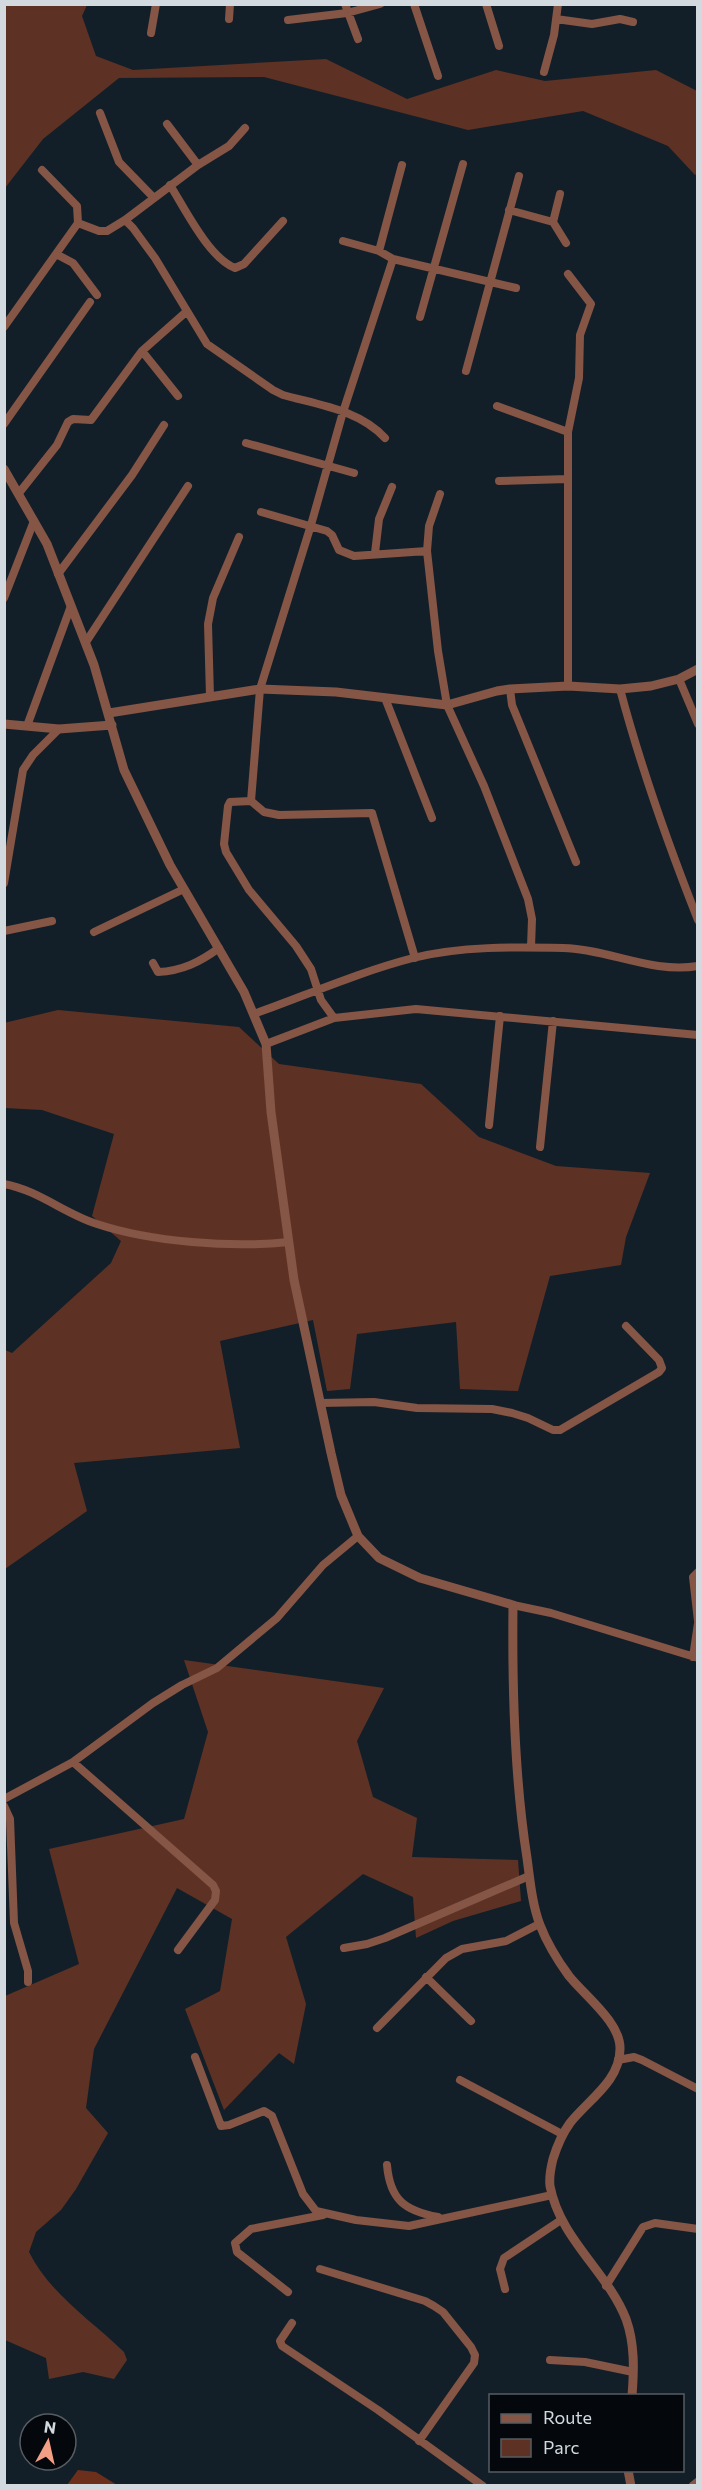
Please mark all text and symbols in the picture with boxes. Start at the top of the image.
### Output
legend [489,2394,684,2472]
text: Route [543,2406,592,2428]
north arrow [18,2412,78,2472]
text: N [43,2416,57,2437]
text: Parc [543,2436,580,2458]

